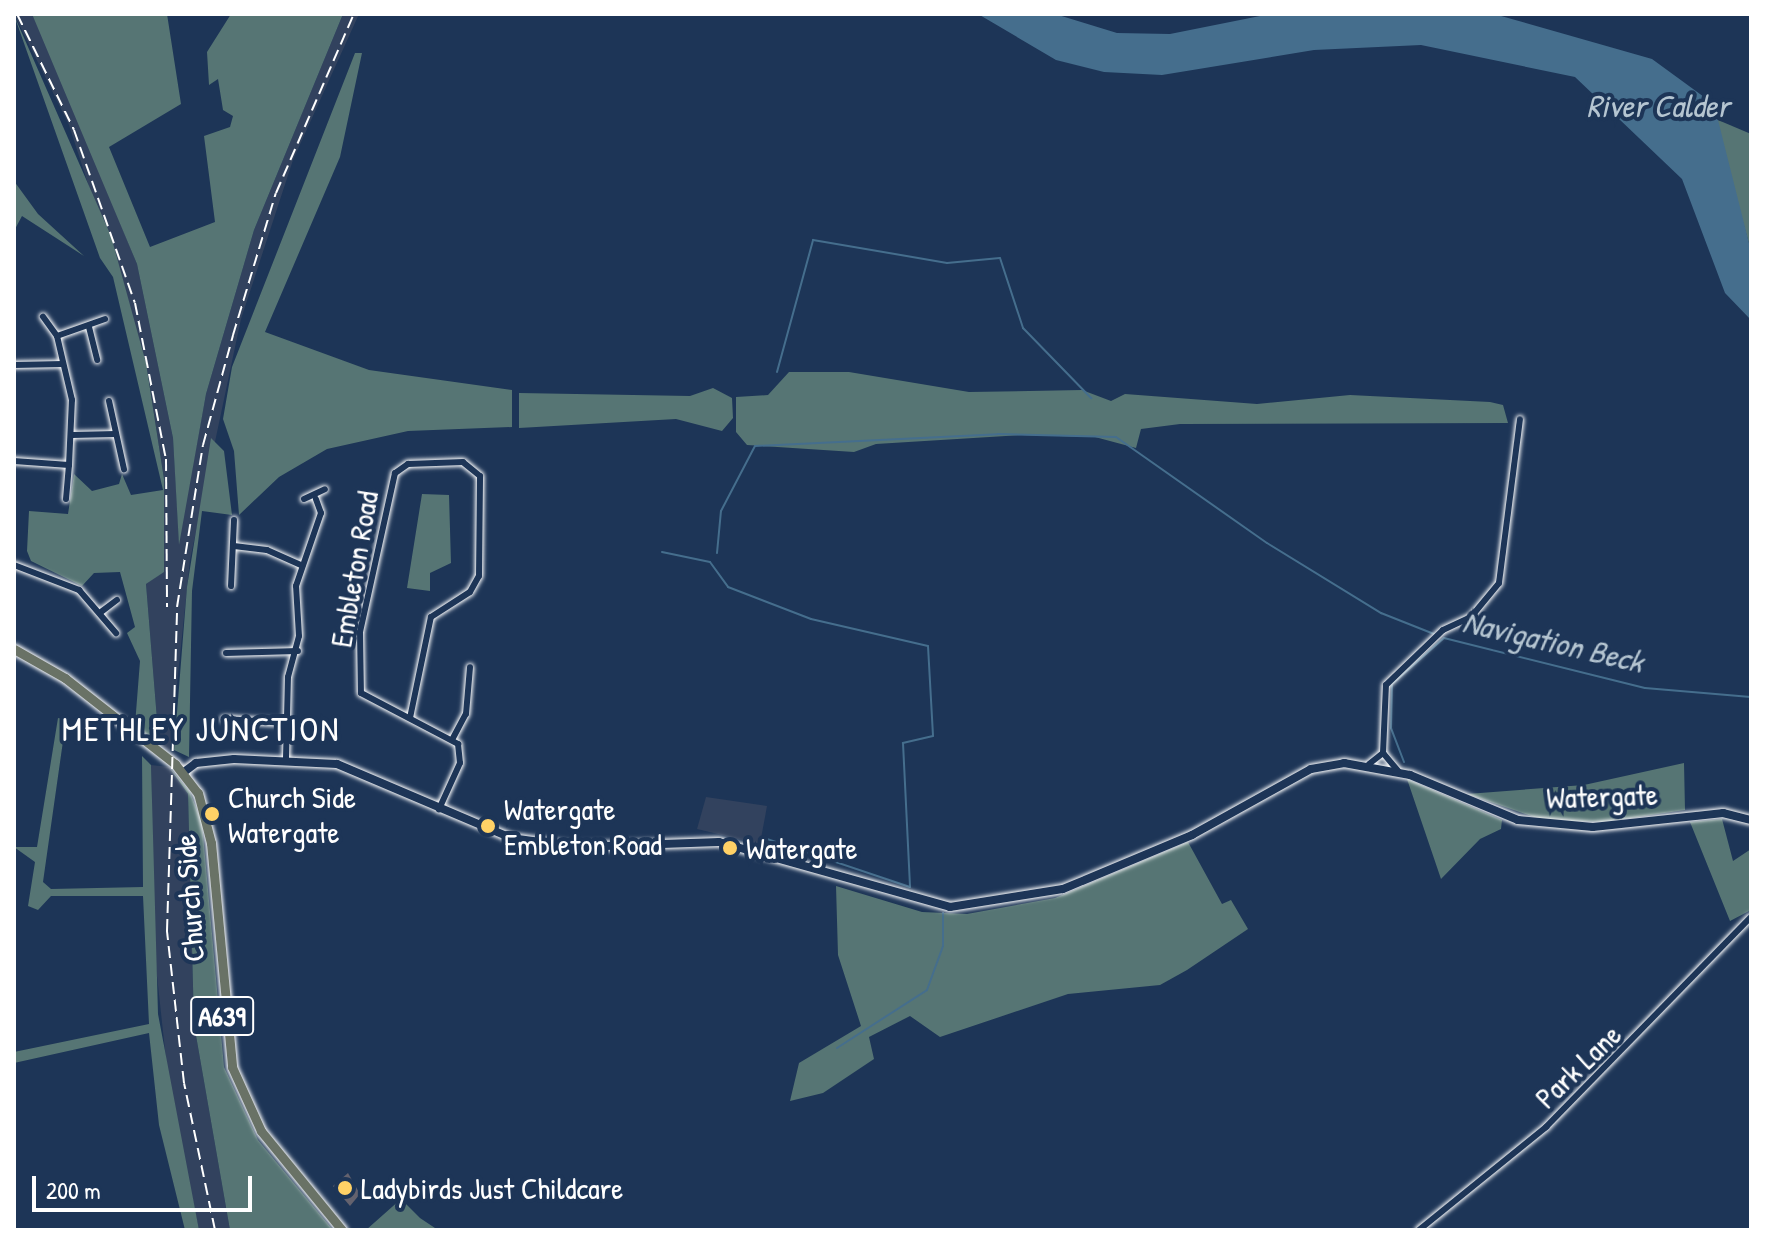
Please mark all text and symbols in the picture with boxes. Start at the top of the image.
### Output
water label: River Calder [1586,87,1730,125]
street label: Embleton Road [323,488,385,650]
water label: Navigation Beck [1459,603,1647,681]
district label: METHLEY JUNCTION [62,710,340,750]
street label: Watergate [1546,776,1658,816]
place label: Church Side Watergate [228,779,356,850]
place label: Watergate Embleton Road [504,791,662,862]
marker: Church Side Watergate [203,805,221,823]
marker: Watergate Embleton Road [479,817,497,835]
place label: Watergate [746,830,857,866]
street label: Church Side [167,833,211,963]
marker: Watergate [721,839,739,857]
road number: A639 [190,992,254,1040]
street label: Park Lane [1528,1016,1628,1116]
scale bar [36,1160,256,1210]
place label: Ladybirds Just Childcare [361,1170,623,1206]
text: 200 m [46,1174,101,1206]
marker: Ladybirds Just Childcare [336,1179,354,1197]

